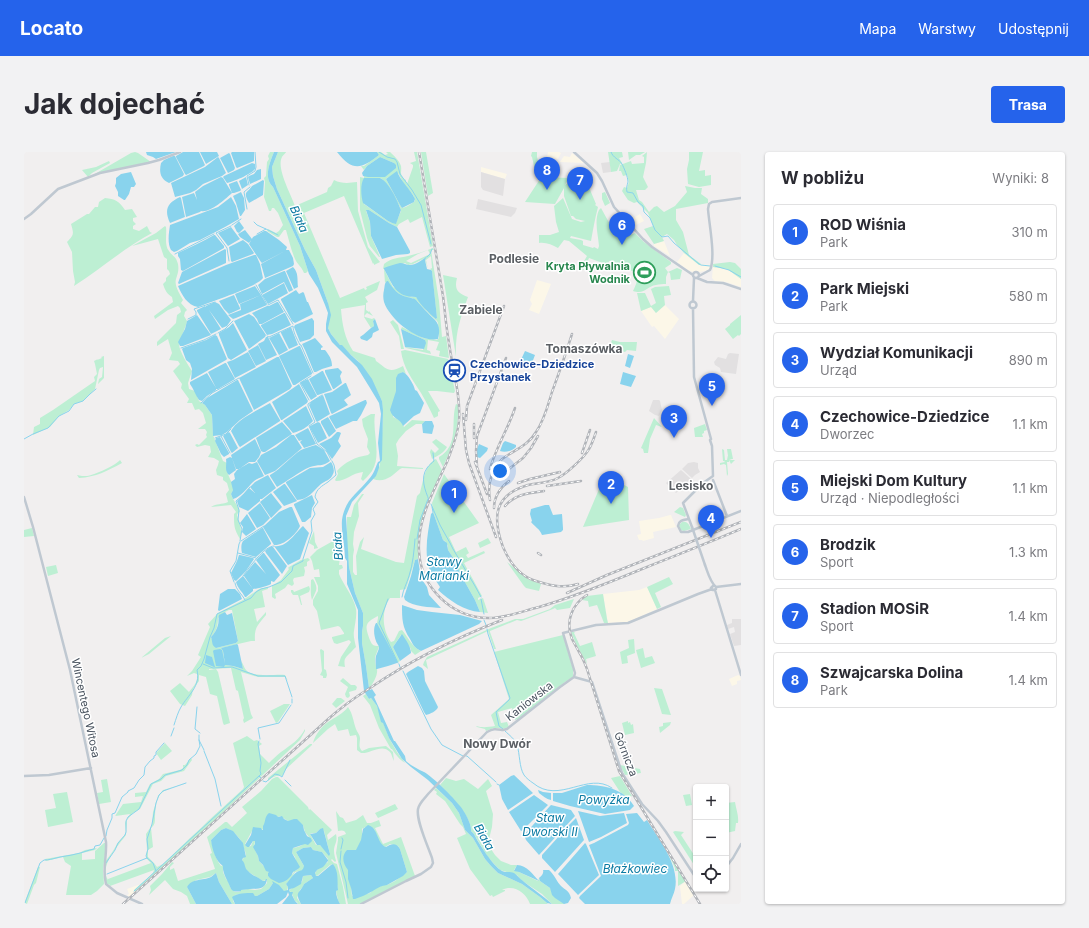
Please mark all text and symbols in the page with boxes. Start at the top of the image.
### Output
text: Locato [20,17,83,40]
text: Mapa [859,20,896,37]
text: Warstwy [918,20,976,37]
text: Udostępnij [998,20,1069,37]
button: Trasa [991,86,1065,123]
text: Jak dojechać [24,87,205,121]
pin: 8 [534,157,560,190]
pin: 7 [567,167,593,200]
text: W pobliżu [781,168,864,188]
text: Wyniki: 8 [992,170,1049,186]
water label: Biała [287,203,312,235]
pin: 6 [609,212,635,245]
text: ROD Wiśnia [820,215,906,234]
text: 1 [792,224,798,240]
text: 310 m [1011,224,1048,240]
text: Park [820,234,848,250]
district label: Podlesie [489,251,539,266]
place label: Kryta Pływalnia Wodnik [546,259,631,286]
sports icon: Kryta Pływalnia Wodnik [632,259,658,285]
text: Park Miejski [820,279,909,298]
text: 2 [791,288,799,304]
text: 580 m [1009,288,1048,304]
text: Park [820,298,848,314]
district label: Zabiele [459,302,503,317]
district label: Tomaszówka [545,341,623,356]
text: Wydział Komunikacji [820,343,973,362]
text: 3 [791,352,799,368]
text: 890 m [1009,352,1048,368]
station icon: Czechowice-Dziedzice Przystanek [441,357,467,383]
place label: Czechowice-Dziedzice Przystanek [470,357,595,384]
text: Urząd [820,362,857,378]
pin: 5 [699,373,725,406]
pin: 3 [661,405,687,438]
text: Czechowice-Dziedzice [820,407,989,426]
text: 4 [791,416,799,432]
text: 1.1 km [1013,416,1048,432]
text: Dworzec [820,426,874,442]
your location [490,461,510,481]
pin: 2 [598,471,624,504]
text: Miejski Dom Kultury [820,471,967,490]
district label: Lesisko [669,478,713,493]
pin: 1 [441,480,467,513]
text: 5 [791,480,799,496]
text: 1.1 km [1013,480,1048,496]
text: Urząd · Niepodległości [820,490,959,506]
pin: 4 [698,505,724,538]
water label: Biała [329,531,346,561]
text: Brodzik [820,535,876,554]
text: 6 [791,544,799,560]
text: 1.3 km [1009,544,1048,560]
water label: Stawy Marianki [419,554,470,583]
text: Sport [820,554,853,570]
text: Stadion MOSiR [820,599,929,618]
text: 7 [791,608,799,624]
text: 1.4 km [1008,608,1048,624]
text: Sport [820,618,853,634]
street label: Wincentego Witosa [69,657,103,759]
text: Szwajcarska Dolina [820,663,963,682]
text: 8 [791,672,799,688]
text: 1.4 km [1008,672,1048,688]
street label: Kaniowska [503,678,555,724]
text: Park [820,682,848,698]
street label: Górnicza [611,730,641,778]
district label: Nowy Dwór [463,736,531,751]
map controls [693,784,729,892]
button: + [693,784,729,820]
water label: Powyżka [578,792,630,807]
water label: Staw Dworski II [522,810,579,839]
button: − [693,820,729,856]
water label: Biała [471,821,498,853]
button: locate [693,856,729,892]
water label: Błażkowiec [603,861,667,876]

